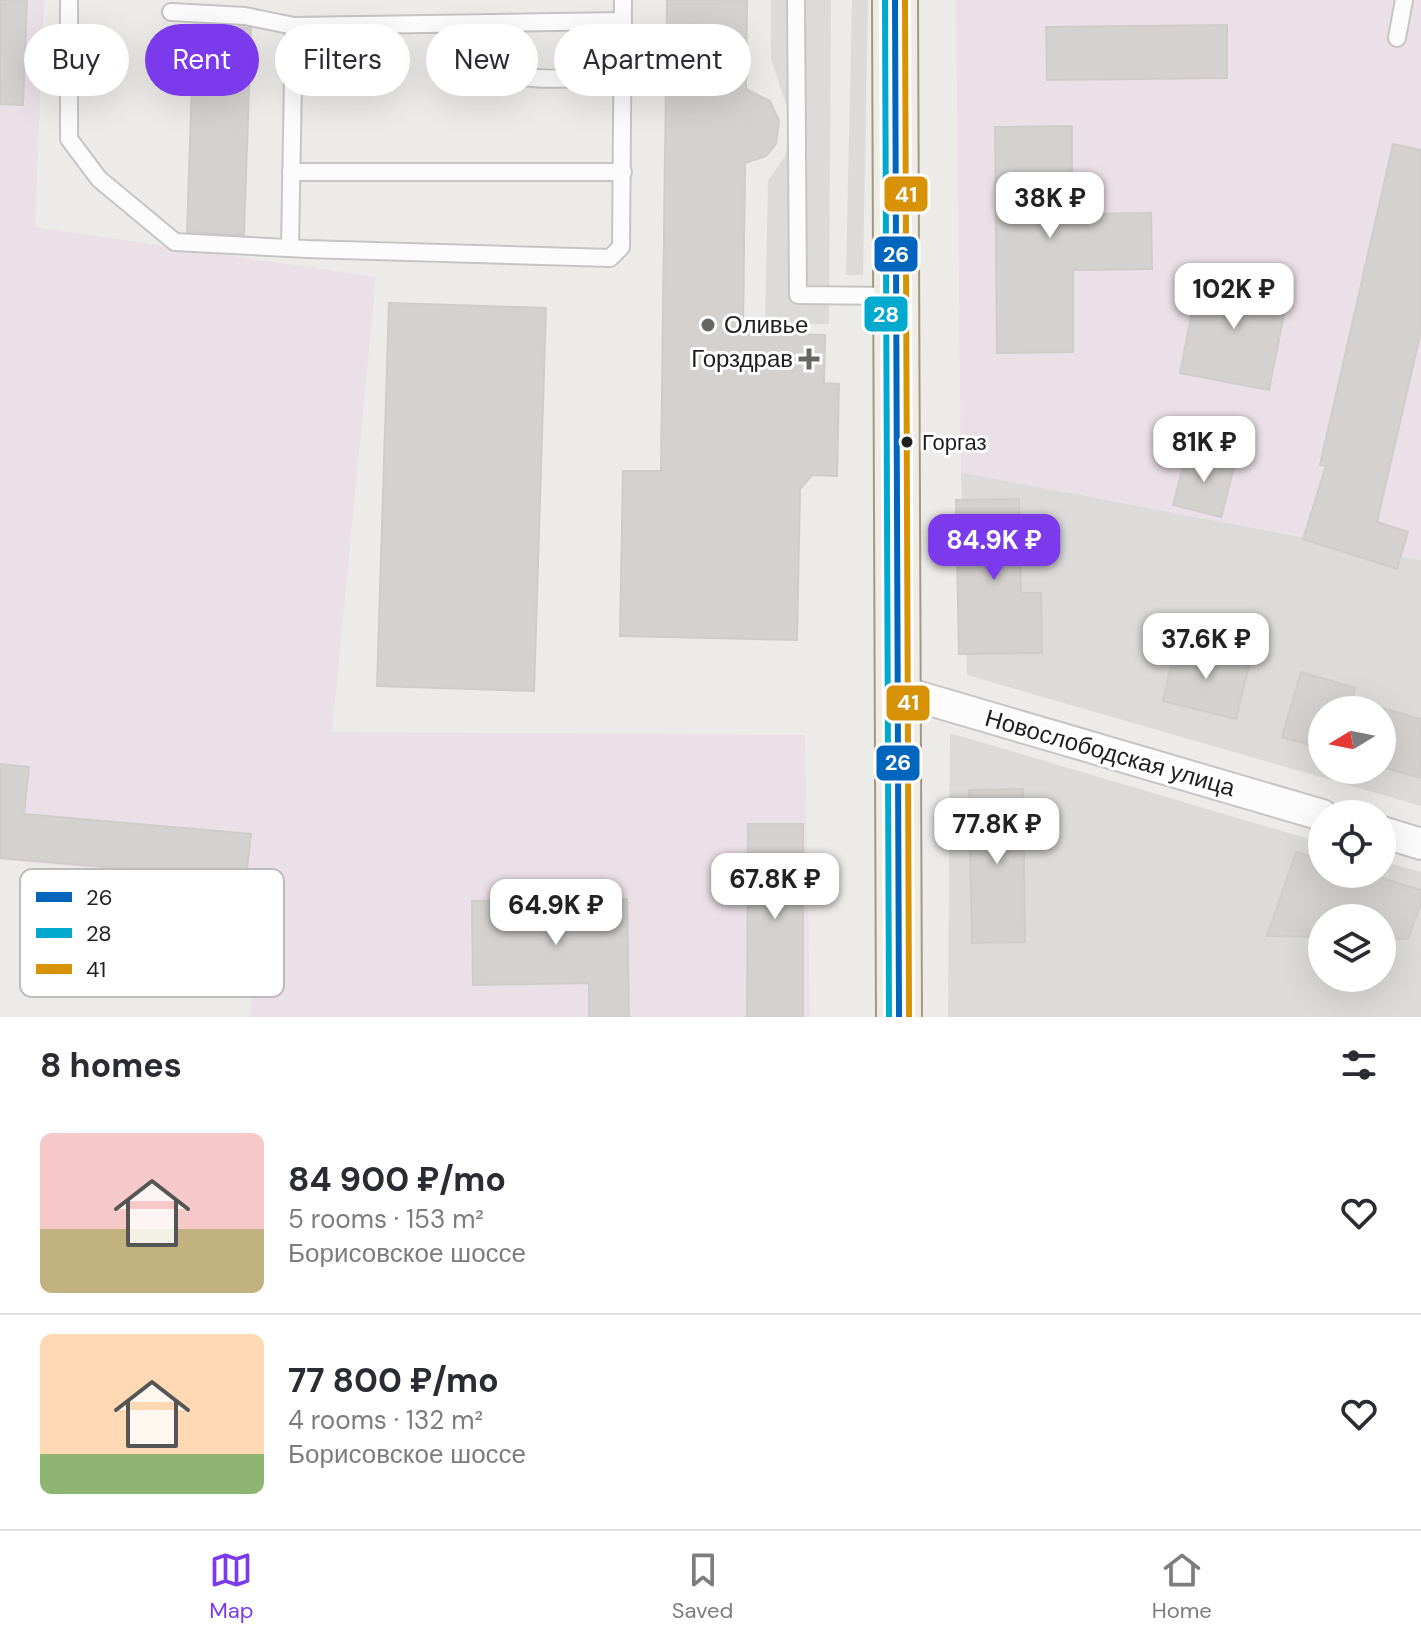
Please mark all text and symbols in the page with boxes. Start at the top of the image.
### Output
chip: Buy [24,24,129,96]
chip: Rent [145,24,259,96]
chip: Filters [275,24,410,96]
chip: New [426,24,538,96]
chip: Apartment [554,24,751,96]
pin: 38K ₽ [994,172,1106,240]
line badge: 41 [883,175,929,213]
text: 41 [895,180,917,209]
text: 38K ₽ [1014,181,1086,215]
line badge: 26 [873,235,919,273]
text: 26 [883,240,909,269]
pin: 102K ₽ [1169,263,1299,331]
text: 102K ₽ [1193,272,1275,306]
line badge: 28 [863,295,909,333]
text: 28 [873,300,899,329]
place label: Оливье [724,309,808,340]
marker: Оливье [699,316,717,334]
place label: Горздрав [691,343,793,374]
marker: Горздрав [800,350,818,368]
pin: 81K ₽ [1148,416,1260,484]
text: 81K ₽ [1171,425,1237,459]
place label: Горгаз [922,428,987,457]
marker: Горгаз [899,434,915,450]
pin: 84.9K ₽ [920,514,1068,582]
text: 84.9K ₽ [946,523,1042,557]
pin: 37.6K ₽ [1132,613,1280,681]
text: 37.6K ₽ [1161,622,1251,656]
line badge: 41 [885,684,931,722]
text: 41 [897,688,919,717]
north arrow [1308,696,1396,784]
map controls [1308,696,1396,992]
street label: Новослободская улица [982,702,1239,803]
line badge: 26 [875,744,921,782]
text: 26 [885,748,911,777]
pin: 77.8K ₽ [923,798,1071,866]
button: locate [1308,800,1396,888]
text: 77.8K ₽ [952,807,1042,841]
pin: 67.8K ₽ [701,853,849,921]
text: 67.8K ₽ [729,862,821,896]
legend [20,869,284,997]
pin: 64.9K ₽ [482,879,630,947]
text: 26 [86,883,113,912]
text: 64.9K ₽ [508,888,604,922]
button: layers [1308,904,1396,992]
text: 28 [86,919,112,948]
text: 41 [86,955,106,984]
text: 8 homes [40,1043,182,1088]
icon: filters [1337,1043,1381,1087]
text: 84 900 ₽/mo [288,1157,506,1202]
icon: home [104,1165,200,1261]
icon: heart [1337,1191,1381,1235]
text: 5 rooms · 153 m² [288,1202,484,1236]
text: Борисовское шоссе [288,1236,526,1270]
text: 77 800 ₽/mo [288,1358,499,1403]
icon: home [104,1366,200,1462]
icon: heart [1337,1392,1381,1436]
text: 4 rooms · 132 m² [288,1403,483,1437]
text: Борисовское шоссе [288,1437,526,1471]
tab: Map [209,1548,253,1625]
tab: Saved [672,1548,733,1625]
tab: Home [1152,1548,1212,1625]

